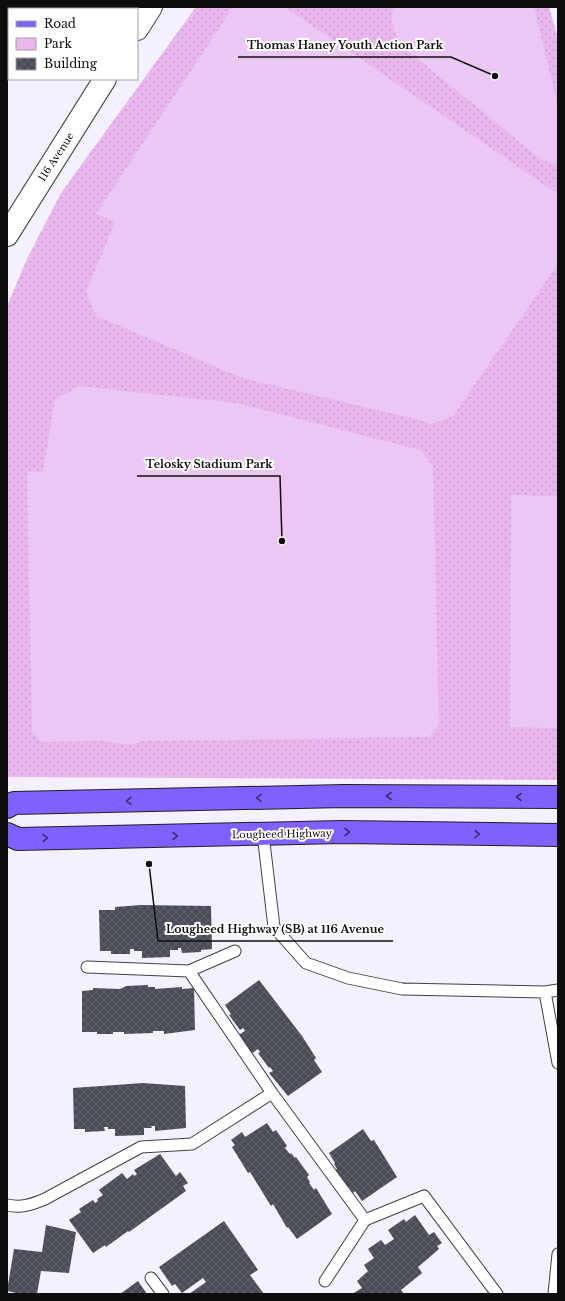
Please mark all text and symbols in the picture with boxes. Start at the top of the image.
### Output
legend [8,8,138,80]
text: Road [44,16,76,31]
callout: Thomas Haney Youth Action Park [238,34,451,57]
text: Park [44,36,72,51]
text: Thomas Haney Youth Action Park [247,38,444,52]
text: Building [44,56,98,71]
street label: 116 Avenue [35,130,77,184]
callout: Telosky Stadium Park [137,453,280,476]
text: Telosky Stadium Park [145,457,273,471]
one-way arrow [386,792,392,800]
one-way arrow [516,793,522,801]
one-way arrow [256,794,262,802]
one-way arrow [126,797,132,805]
street label: Lougheed Highway [232,827,333,841]
one-way arrow [344,828,350,836]
one-way arrow [474,830,480,838]
one-way arrow [172,832,178,840]
one-way arrow [42,834,48,842]
callout: Lougheed Highway (SB) at 116 Avenue [158,918,393,941]
text: Lougheed Highway (SB) at 116 Avenue [166,922,385,936]

